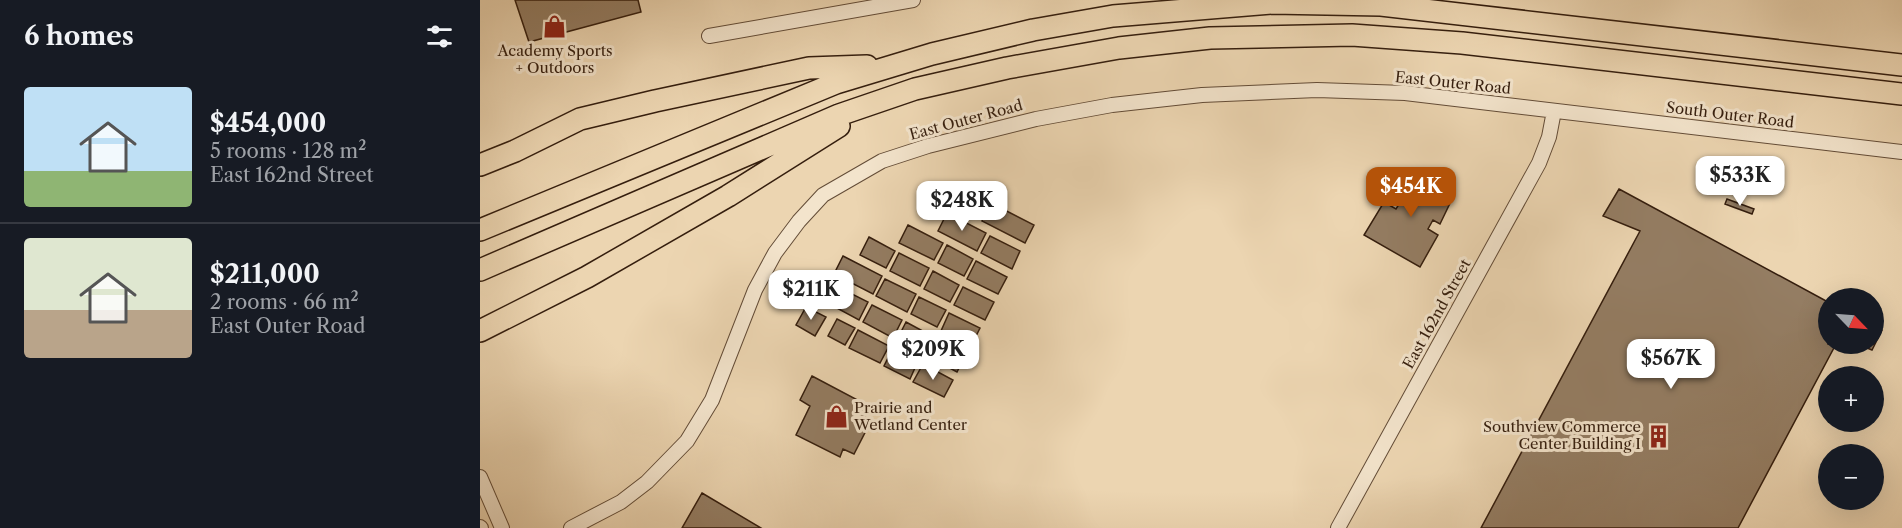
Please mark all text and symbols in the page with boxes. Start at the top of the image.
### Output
shop icon: Academy Sports + Outdoors [542,14,568,40]
text: 6 homes [24,20,134,52]
icon: filters [423,20,456,53]
place label: Academy Sports + Outdoors [496,41,613,77]
street label: East Outer Road [1394,67,1512,98]
street label: East Outer Road [907,95,1025,144]
street label: South Outer Road [1665,97,1795,132]
text: $454,000 [210,107,326,139]
icon: home [72,111,144,183]
text: 5 rooms · 128 m² [210,139,366,163]
pin: $533K [1698,156,1782,207]
text: East 162nd Street [210,163,374,187]
text: $533K [1710,163,1770,187]
pin: $454K [1369,167,1453,218]
text: $454K [1380,174,1442,198]
pin: $248K [920,181,1004,232]
text: $248K [930,188,994,212]
street label: East 162nd Street [1398,255,1475,372]
text: $211,000 [210,258,320,290]
icon: home [72,262,144,334]
pin: $211K [769,270,853,321]
text: $211K [783,277,839,301]
north arrow [1818,288,1884,354]
map controls [1818,288,1884,510]
text: 2 rooms · 66 m² [210,290,359,314]
text: East Outer Road [210,314,365,338]
pin: $209K [891,330,975,381]
text: $209K [901,337,965,361]
pin: $567K [1629,339,1713,390]
text: $567K [1641,346,1701,370]
button: + [1818,366,1884,432]
place label: Prairie and Wetland Center [853,398,968,434]
shop icon: Prairie and Wetland Center [823,404,849,430]
place label: Southview Commerce Center Building I [1483,417,1641,453]
building icon: Southview Commerce Center Building I [1646,423,1672,449]
button: − [1818,444,1884,510]

